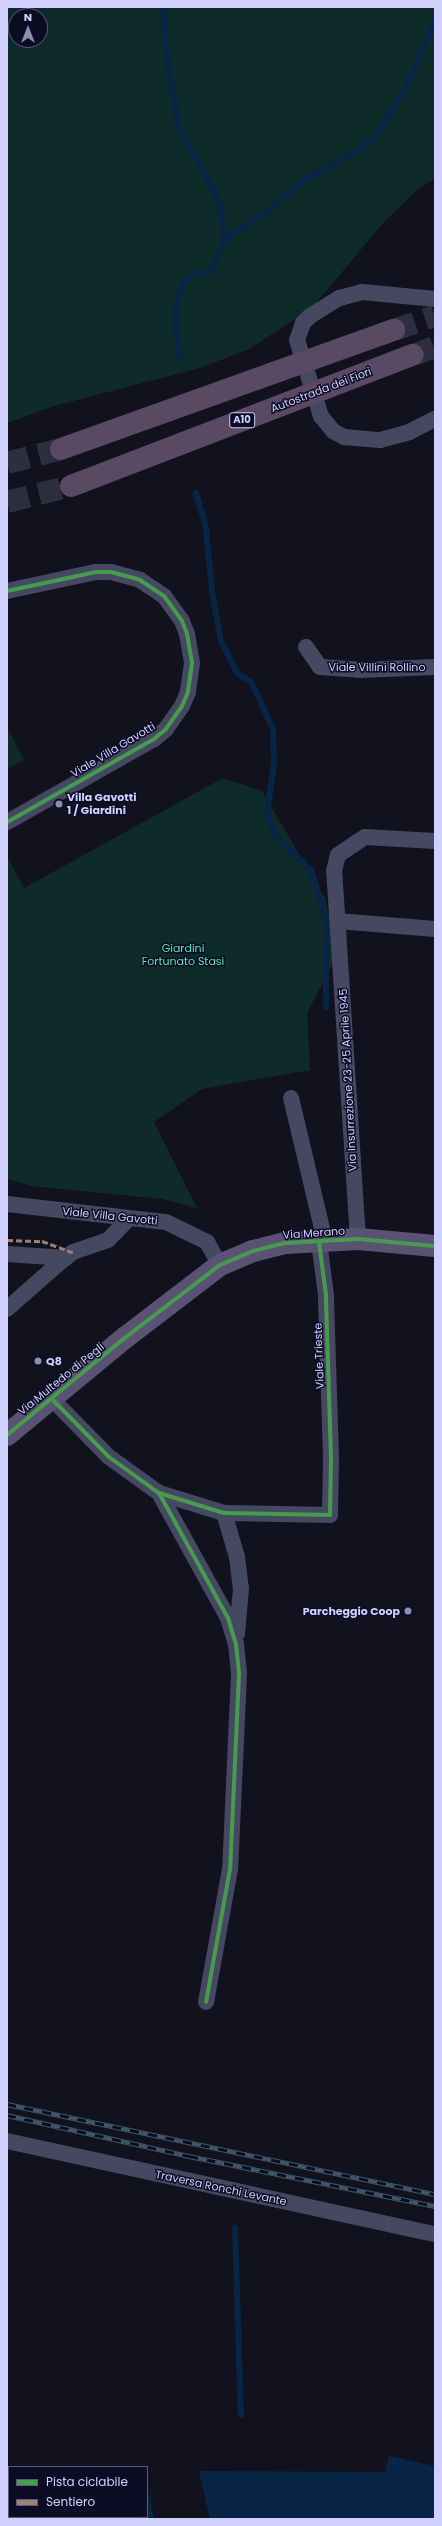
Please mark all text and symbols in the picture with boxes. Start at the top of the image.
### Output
north arrow [8,8,48,48]
text: N [24,9,32,25]
street label: Autostrada dei Fiori [269,365,373,415]
road number: A10 [229,412,255,428]
street label: Viale Villini Rollino [329,660,425,674]
street label: Viale Villa Gavotti [69,720,157,780]
place label: Villa Gavotti 1 / Giardini [67,791,136,817]
marker: Villa Gavotti 1 / Giardini [54,799,64,809]
park label: Giardini Fortunato Stasi [142,942,224,968]
street label: Via Insurrezione 23-25 Aprile 1945 [337,988,359,1172]
street label: Viale Villa Gavotti [62,1204,158,1228]
street label: Via Merano [282,1224,346,1242]
street label: Viale Trieste [311,1323,327,1389]
street label: Via Multedo di Pegli [15,1340,107,1418]
place label: Q8 [46,1354,62,1368]
marker: Q8 [33,1356,43,1366]
place label: Parcheggio Coop [303,1604,400,1618]
marker: Parcheggio Coop [403,1606,413,1616]
street label: Traversa Ronchi Levante [154,2168,288,2208]
legend [8,2466,148,2518]
text: Pista ciclabile [46,2473,128,2490]
text: Sentiero [46,2493,95,2510]

